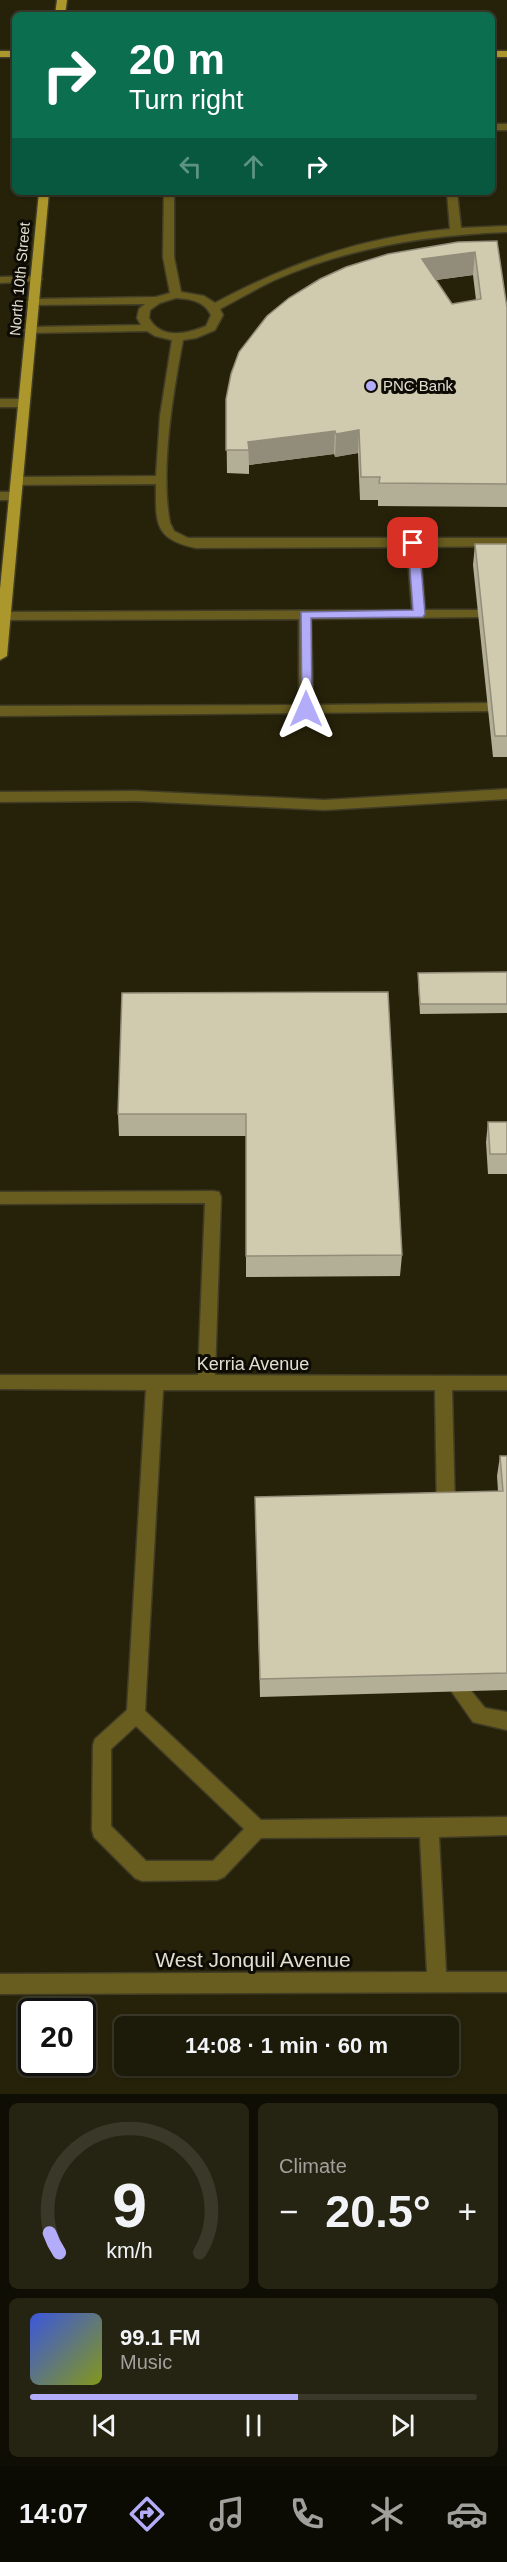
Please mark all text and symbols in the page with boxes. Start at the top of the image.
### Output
icon: right [30,36,108,114]
text: 20 m [129,36,225,83]
text: Turn right [129,85,244,115]
icon: left [174,150,207,183]
icon: ahead [237,150,270,183]
icon: right [300,150,333,183]
street label: North 10th Street [6,220,33,337]
place label: PNC Bank [383,377,454,394]
marker: PNC Bank [364,379,378,393]
pin [387,517,438,568]
icon: arrive [396,526,429,559]
position arrow [274,677,338,741]
street label: Kerria Avenue [197,1354,309,1374]
street label: West Jonquil Avenue [155,1948,351,1971]
speed limit sign: 20 [18,1998,96,2076]
text: 14:08 · 1 min · 60 m [185,2033,388,2058]
text: Climate [279,2155,347,2177]
text: 9 [112,2171,146,2240]
text: 20.5° [325,2186,431,2237]
text: − [279,2193,298,2230]
text: + [458,2193,477,2230]
text: km/h [106,2239,152,2263]
text: 99.1 FM [120,2325,201,2350]
text: Music [120,2351,172,2373]
icon: previous [88,2409,121,2442]
icon: pause [237,2409,270,2442]
icon: next [386,2409,419,2442]
icon: directions [126,2493,168,2535]
icon: music [206,2493,248,2535]
icon: phone [286,2493,328,2535]
icon: climate [366,2493,408,2535]
icon: car [446,2493,488,2535]
text: 14:07 [19,2499,88,2529]

